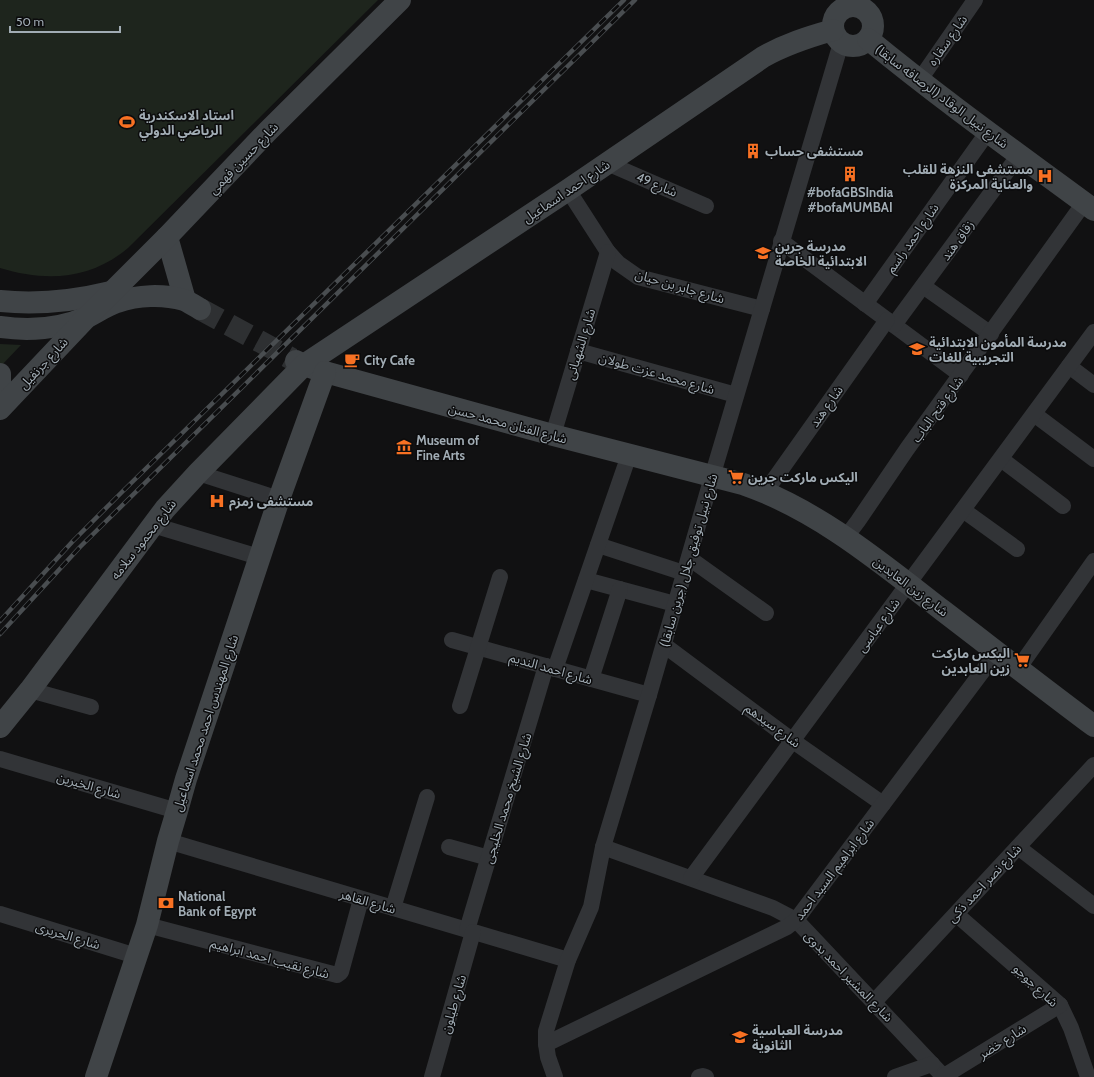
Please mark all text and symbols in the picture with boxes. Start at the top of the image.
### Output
scale bar [10,8,120,34]
street label: شارع سقاره [924,12,973,70]
text: 50 m [16,14,44,29]
street label: شارع نبيل الوقاد (الرصافه سابقا) [871,41,1012,154]
place label: استاد الاسكندرية الرياضي الدولي [139,107,234,141]
sports icon: استاد الاسكندرية الرياضي الدولي [118,113,136,131]
street label: شارع حسين فهمي [205,119,283,199]
building icon: مستشفى حساب [744,142,762,160]
place label: مستشفى حساب [765,143,863,159]
street label: شارع احمد اسماعيل [519,156,614,229]
place label: مستشفى النزهة للقلب والعناية المركزة [903,161,1033,192]
building icon: #bofaGBSIndia #bofaMUMBAI [841,165,859,183]
hospital icon: مستشفى النزهة للقلب والعناية المركزة [1036,167,1054,185]
street label: شارع 49 [633,168,680,203]
place label: #bofaGBSIndia #bofaMUMBAI [807,184,894,215]
street label: شارع احمد راسم [882,200,944,278]
street label: زقاق هند [937,217,977,263]
place label: مدرسة جرين الابتدائية الخاصة [775,238,867,269]
school or university icon: مدرسة جرين الابتدائية الخاصة [754,244,772,262]
street label: شارع جابر بن حيان [633,266,727,309]
street label: شارع الشهبانى [562,306,601,382]
street label: شارع جرنفيل [15,334,73,394]
place label: مدرسة المأمون الابتدائية التجريبية للغات [929,334,1067,365]
school or university icon: مدرسة المأمون الابتدائية التجريبية للغات [908,340,926,358]
street label: شارع محمد عزت طولان [596,349,717,400]
cafe icon: City Cafe [343,351,361,369]
place label: City Cafe [364,352,415,368]
street label: شارع فتح الباب [908,373,969,447]
street label: شارع هند [806,382,849,432]
street label: شارع الفنان محمد حسن [446,399,569,449]
place label: Museum of Fine Arts [416,432,480,463]
museum icon: Museum of Fine Arts [395,438,413,456]
supermarket icon: اليكس ماركت جرين [727,468,745,486]
place label: اليكس ماركت جرين [748,469,858,485]
street label: شارع نبيل توفيق جلال (جرين سابقا) [656,471,723,649]
hospital icon: مستشفى زمزم [208,492,226,510]
place label: مستشفى زمزم [229,493,313,511]
street label: شارع محمود سلامه [107,496,182,584]
street label: شارع زين العابدين [869,553,952,622]
street label: شارع عباسى [853,595,905,657]
street label: شارع المهندس احمد محمد اسماعيل [169,633,244,814]
place label: اليكس ماركت زين العابدين [932,645,1010,676]
street label: شارع احمد النديم [507,649,594,690]
supermarket icon: اليكس ماركت زين العابدين [1013,651,1031,669]
street label: شارع سيدهم [740,699,804,753]
street label: شارع الشيخ محمد الخليجى [479,731,537,866]
street label: شارع الخيرين [54,768,123,805]
street label: شارع ابراهيم السيد احمد [791,815,880,925]
street label: شارع نصر احمد ذكى [944,840,1027,928]
street label: شارع القاهر [336,885,398,920]
place label: National Bank of Egypt [178,888,257,919]
bank icon: National Bank of Egypt [157,894,175,912]
street label: شارع الحريرى [33,918,102,955]
street label: شارع المشير احمد بدوى [799,927,897,1027]
street label: شارع نقيب احمد ابراهيم [208,934,331,984]
street label: شارع جوجو [1008,960,1062,1012]
street label: شارع طيلون [437,973,472,1036]
street label: شارع خضر [974,1020,1030,1065]
place label: مدرسة العباسية الثانوية [752,1022,843,1053]
school or university icon: مدرسة العباسية الثانوية [731,1028,749,1046]

